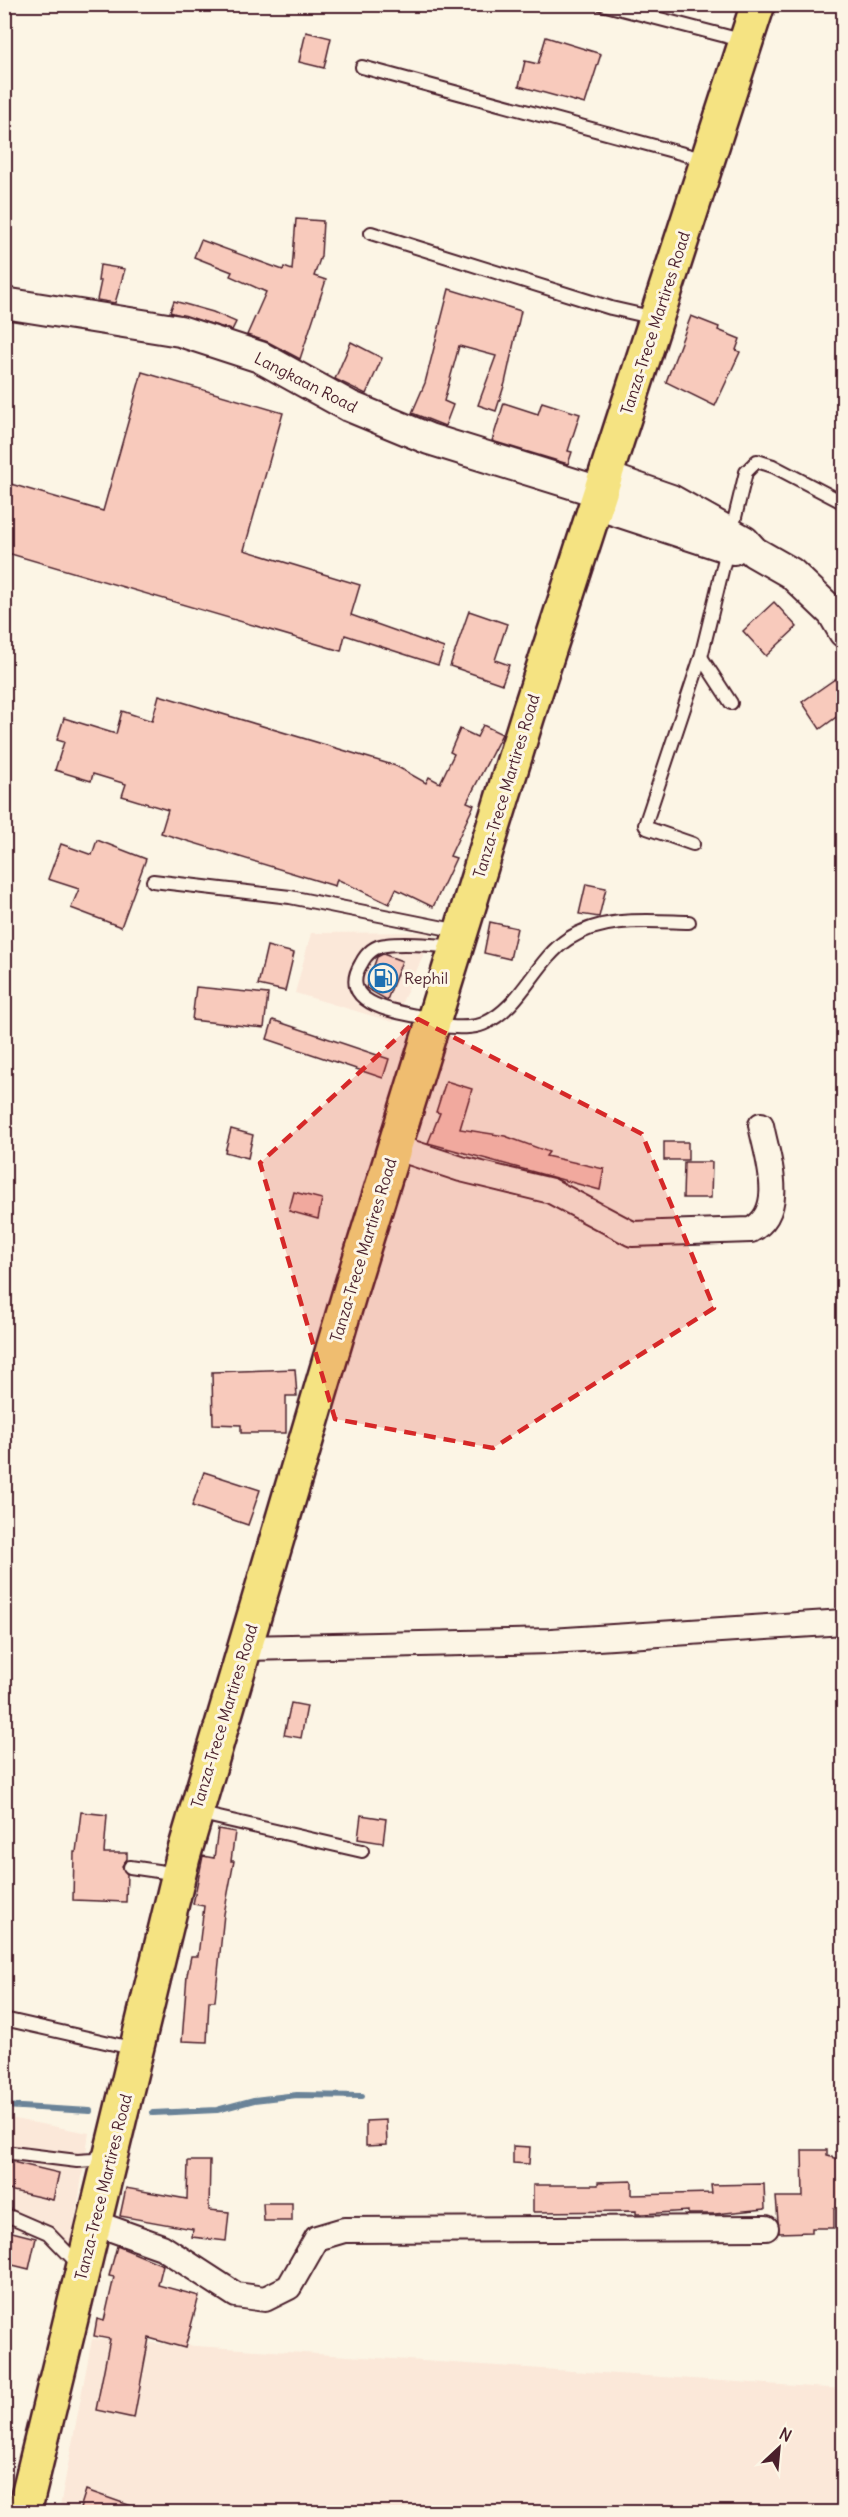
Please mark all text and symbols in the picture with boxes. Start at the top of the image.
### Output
street label: Tanza-Trece Martires Road [616,229,694,417]
street label: Langkaan Road [251,347,361,417]
street label: Tanza-Trece Martires Road [468,692,544,880]
fuel station icon: Rephil [367,962,399,994]
place label: Rephil [404,968,448,988]
street label: Tanza-Trece Martires Road [325,1156,401,1344]
street label: Tanza-Trece Martires Road [186,1622,262,1810]
street label: Tanza-Trece Martires Road [70,2092,136,2282]
north arrow [749,2418,809,2478]
text: N [776,2423,795,2446]

